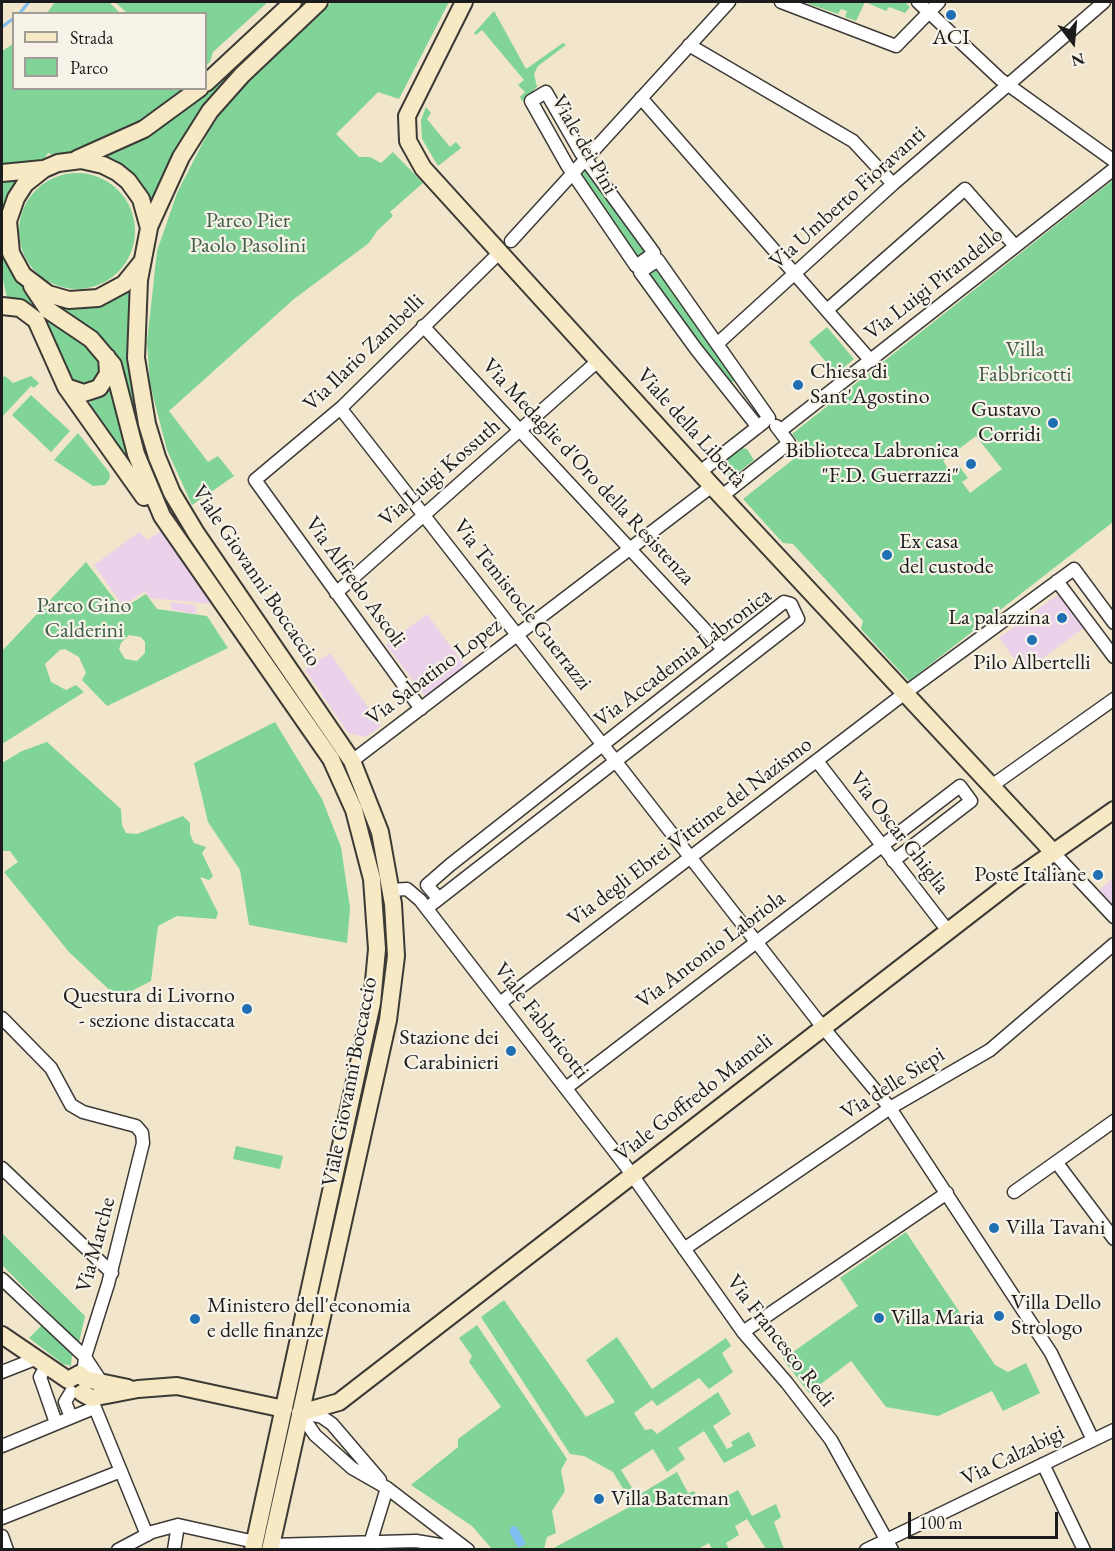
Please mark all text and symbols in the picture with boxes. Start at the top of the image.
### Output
marker: ACI [944,8,958,22]
legend [12,12,207,90]
north arrow [1043,12,1103,72]
place label: ACI [932,25,970,51]
text: Strada [70,26,114,49]
text: N [1069,48,1087,72]
text: Parco [70,56,108,79]
street label: Viale dei Pini [545,90,623,200]
street label: Via Umberto Fioravanti [765,121,931,275]
park label: Parco Pier Paolo Pasolini [190,208,306,260]
street label: Via Luigi Pirandello [859,222,1009,346]
street label: Via Ilario Zambelli [298,289,430,417]
park label: Villa Fabbricotti [978,337,1072,388]
street label: Via Medaglie d'Oro della Resistenza [476,353,700,591]
place label: Chiesa di Sant'Agostino [810,359,930,410]
street label: Viale della Libertà [631,363,751,493]
marker: Chiesa di Sant'Agostino [791,378,805,392]
place label: Gustavo Corridi [971,397,1041,448]
street label: Via Luigi Kossuth [374,413,506,533]
marker: Gustavo Corridi [1046,416,1060,430]
place label: Biblioteca Labronica "F.D. Guerrazzi" [785,438,959,490]
marker: Biblioteca Labronica "F.D. Guerrazzi" [964,457,978,471]
street label: Viale Giovanni Boccaccio [185,480,327,672]
street label: Via Alfredo Ascoli [299,512,411,652]
street label: Via Temistocle Guerrazzi [447,514,597,696]
place label: Ex casa del custode [899,529,994,580]
marker: Ex casa del custode [880,548,894,562]
street label: Via Accademia Labronica [589,583,777,733]
park label: Parco Gino Calderini [37,593,131,644]
place label: La palazzina [948,605,1050,631]
marker: La palazzina [1055,611,1069,625]
street label: Via Sabatino Lopez [361,612,507,732]
marker: Pilo Albertelli [1025,633,1039,647]
place label: Pilo Albertelli [973,650,1091,676]
street label: Via degli Ebrei Vittime del Nazismo [562,731,818,933]
street label: Via Oscar Ghiglia [843,767,955,899]
place label: Poste Italiane [974,862,1086,888]
marker: Poste Italiane [1091,868,1105,882]
street label: Via Antonio Labriola [631,885,791,1015]
street label: Viale Fabbricotti [487,958,595,1084]
street label: Viale Giovanni Boccaccio [317,975,383,1189]
place label: Questura di Livorno - sezione distaccata [63,983,235,1034]
marker: Questura di Livorno - sezione distaccata [240,1002,254,1016]
place label: Stazione dei Carabinieri [399,1025,499,1076]
street label: Viale Goffredo Mameli [610,1028,778,1168]
street label: Via delle Siepi [836,1042,950,1126]
marker: Stazione dei Carabinieri [504,1044,518,1058]
street label: Via Marche [71,1195,121,1295]
place label: Villa Tavani [1006,1215,1105,1241]
marker: Villa Tavani [987,1221,1001,1235]
street label: Via Francesco Redi [720,1270,840,1412]
place label: Villa Dello Strologo [1011,1290,1101,1342]
place label: Ministero dell'economia e delle finanze [207,1293,411,1344]
place label: Villa Maria [891,1305,984,1331]
marker: Villa Dello Strologo [992,1309,1006,1323]
marker: Villa Maria [872,1311,886,1325]
marker: Ministero dell'economia e delle finanze [188,1312,202,1326]
street label: Via Calzabigi [957,1420,1069,1492]
place label: Villa Bateman [611,1486,729,1512]
marker: Villa Bateman [592,1492,606,1506]
scale bar [911,1500,1061,1538]
text: 100 m [919,1511,963,1534]

